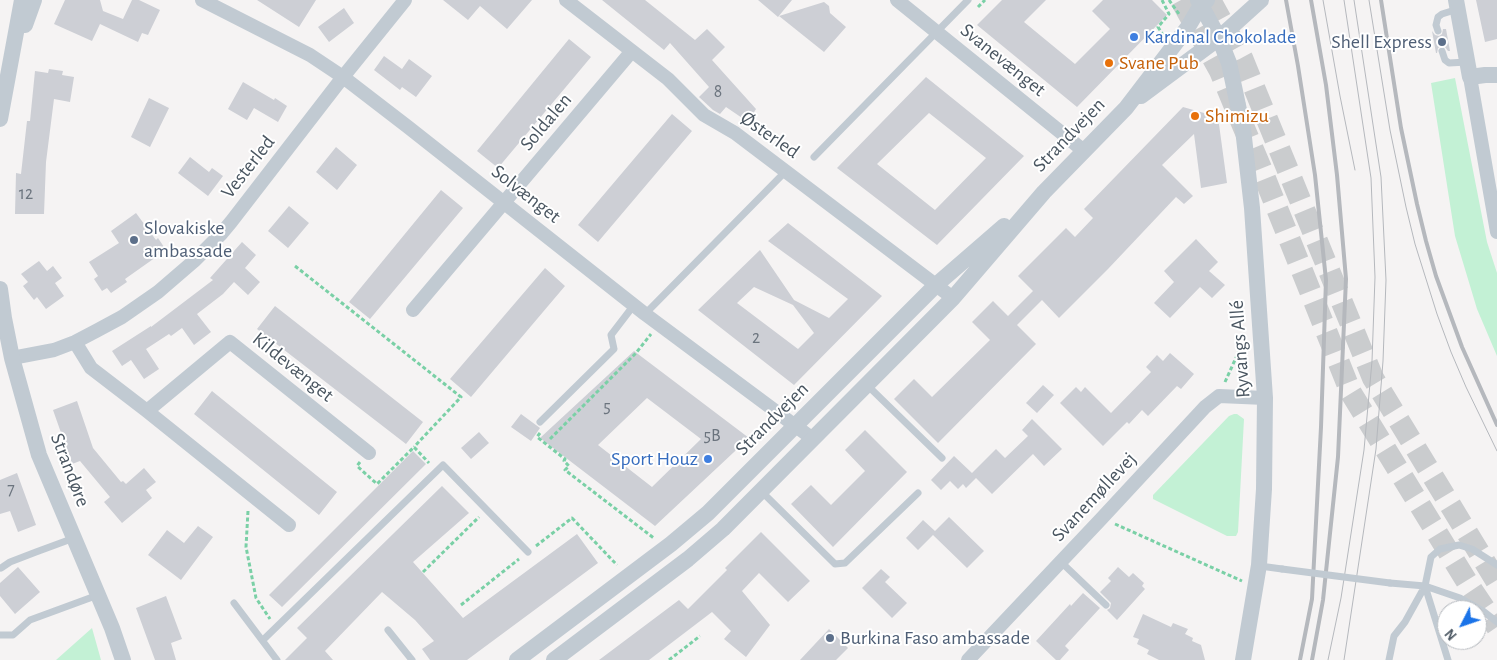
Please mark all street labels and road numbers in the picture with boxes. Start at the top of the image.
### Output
street label: Svanevænget [955,18,1051,102]
street label: Soldalen [515,88,577,156]
street label: Strandvejen [1028,93,1110,177]
street label: Østerled [736,106,804,164]
street label: Vesterled [216,131,280,203]
street label: Solvænget [487,160,565,228]
street label: Ryvangs Allé [1225,299,1255,399]
street label: Kildevænget [248,327,338,407]
street label: Strandvejen [730,377,814,461]
street label: Strandøre [45,430,95,510]
street label: Svanemøllevej [1047,447,1141,547]

